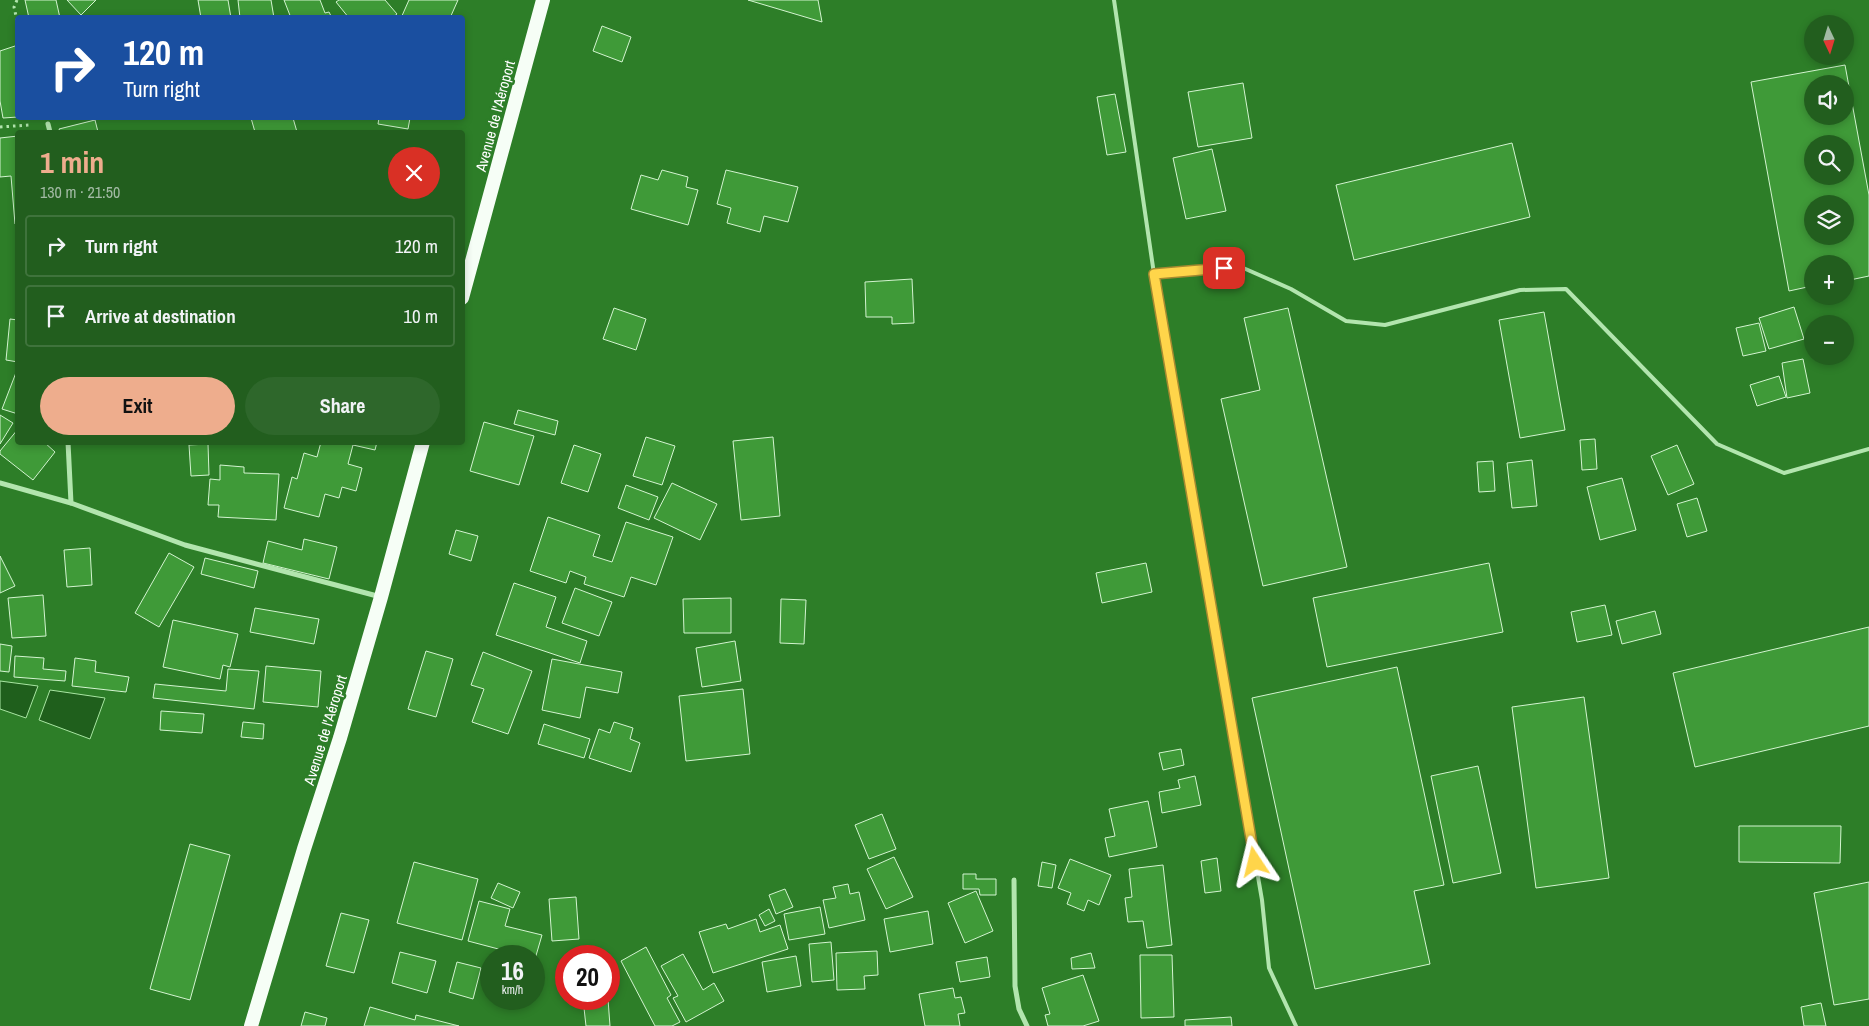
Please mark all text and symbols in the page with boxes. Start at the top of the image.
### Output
north arrow [1804,15,1854,65]
map controls [1804,15,1854,365]
text: 120 m [123,29,204,76]
icon: right [40,35,105,100]
street label: Avenue de l'Aéroport [470,58,520,175]
text: Turn right [123,74,200,104]
button: sound [1804,75,1854,125]
button: search [1804,135,1854,185]
text: 1 min [40,142,104,182]
button: close [388,147,440,199]
text: 130 m · 21:50 [40,181,120,203]
button: layers [1804,195,1854,245]
icon: right [42,232,70,260]
text: Turn right [85,233,157,259]
text: 120 m [395,233,438,259]
pin [1203,247,1245,289]
icon: arrive [1210,254,1238,282]
button: + [1804,255,1854,305]
icon: arrive [42,302,70,330]
text: Arrive at destination [85,303,236,329]
text: 10 m [403,303,438,329]
button: − [1804,315,1854,365]
button: Exit [40,377,235,435]
button: Share [245,377,440,435]
street label: Avenue de l'Aéroport [298,672,352,789]
position arrow [1228,835,1280,887]
speed limit sign: 20 [555,945,620,1010]
text: 16 [501,954,524,988]
text: km/h [502,982,523,998]

